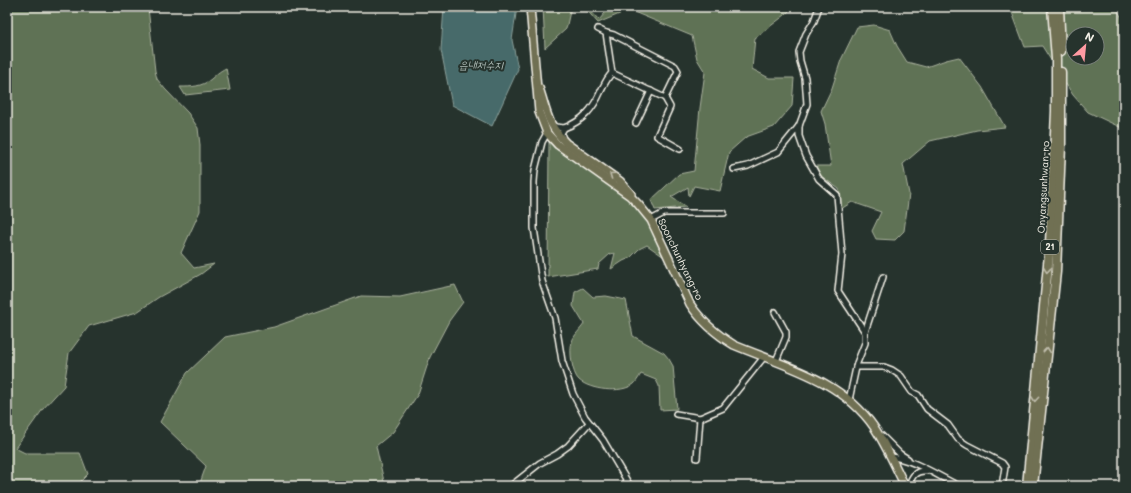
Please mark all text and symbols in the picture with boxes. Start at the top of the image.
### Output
north arrow [1065,26,1105,66]
text: N [1083,28,1097,45]
water label: 읍내저수지 [459,57,504,72]
street label: Onyangsunhwan-ro [1034,140,1052,234]
one-way arrow [609,172,616,180]
street label: Soonchunhyang-ro [655,216,707,302]
road number: 21 [1041,240,1059,254]
one-way arrow [1043,267,1052,273]
one-way arrow [1043,347,1052,353]
one-way arrow [1030,396,1039,402]

